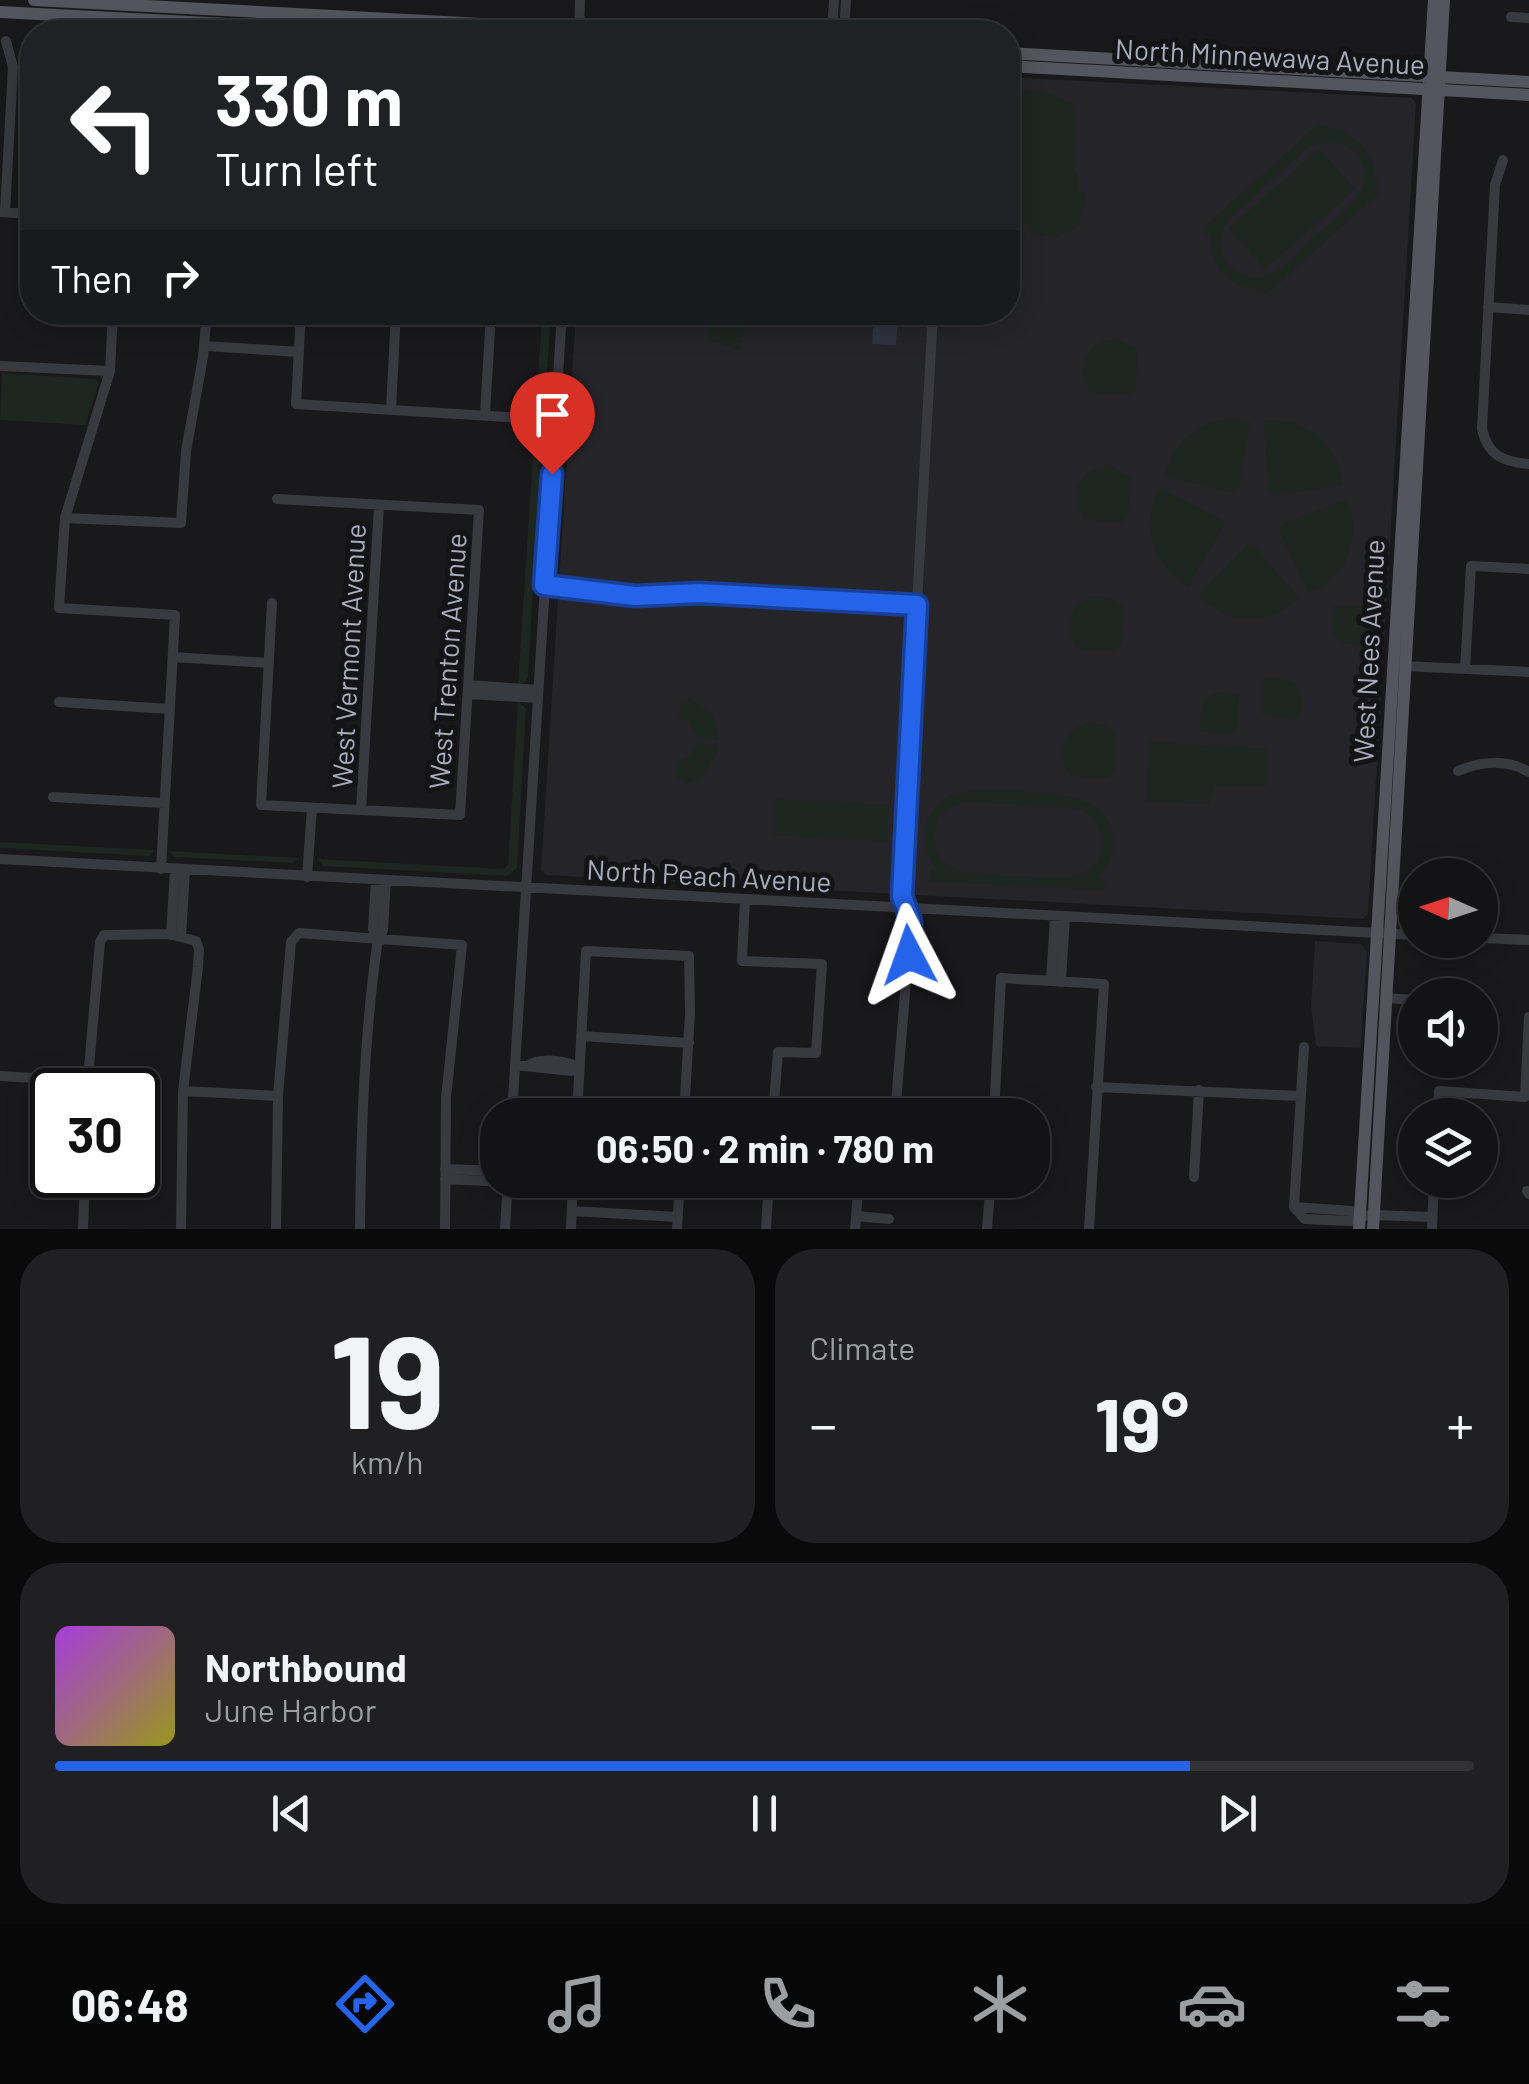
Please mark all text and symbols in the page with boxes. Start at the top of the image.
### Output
street label: North Minnewawa Avenue [1114,31,1426,81]
text: 330 m [215,56,403,140]
icon: left [50,60,180,190]
text: Turn left [215,141,379,195]
icon: right [153,250,208,305]
text: Then [50,255,133,301]
pin [510,372,595,475]
icon: arrive [525,387,580,442]
street label: West Vermont Avenue [324,523,372,789]
street label: West Trenton Avenue [421,532,473,790]
street label: West Nees Avenue [1345,538,1391,764]
street label: North Peach Avenue [586,852,832,898]
north arrow [1398,858,1498,958]
map controls [1398,858,1498,1198]
position arrow [857,903,961,1007]
button: sound [1398,978,1498,1078]
speed limit sign: 30 [30,1068,160,1198]
button: layers [1398,1098,1498,1198]
text: 06:50 · 2 min · 780 m [596,1125,934,1171]
text: 19 [330,1299,445,1455]
text: Climate [810,1328,915,1366]
text: 19° [1094,1377,1189,1467]
text: − [810,1390,837,1456]
text: + [1446,1390,1474,1456]
text: km/h [351,1442,423,1480]
text: Northbound [205,1644,407,1690]
text: June Harbor [205,1690,376,1728]
icon: previous [264,1786,319,1841]
icon: pause [737,1786,792,1841]
icon: next [1210,1786,1265,1841]
icon: directions [330,1969,400,2039]
icon: music [542,1969,612,2039]
icon: phone [753,1969,823,2039]
icon: climate [965,1969,1035,2039]
icon: car [1177,1969,1247,2039]
icon: filters [1388,1969,1458,2039]
text: 06:48 [71,1977,189,2031]

